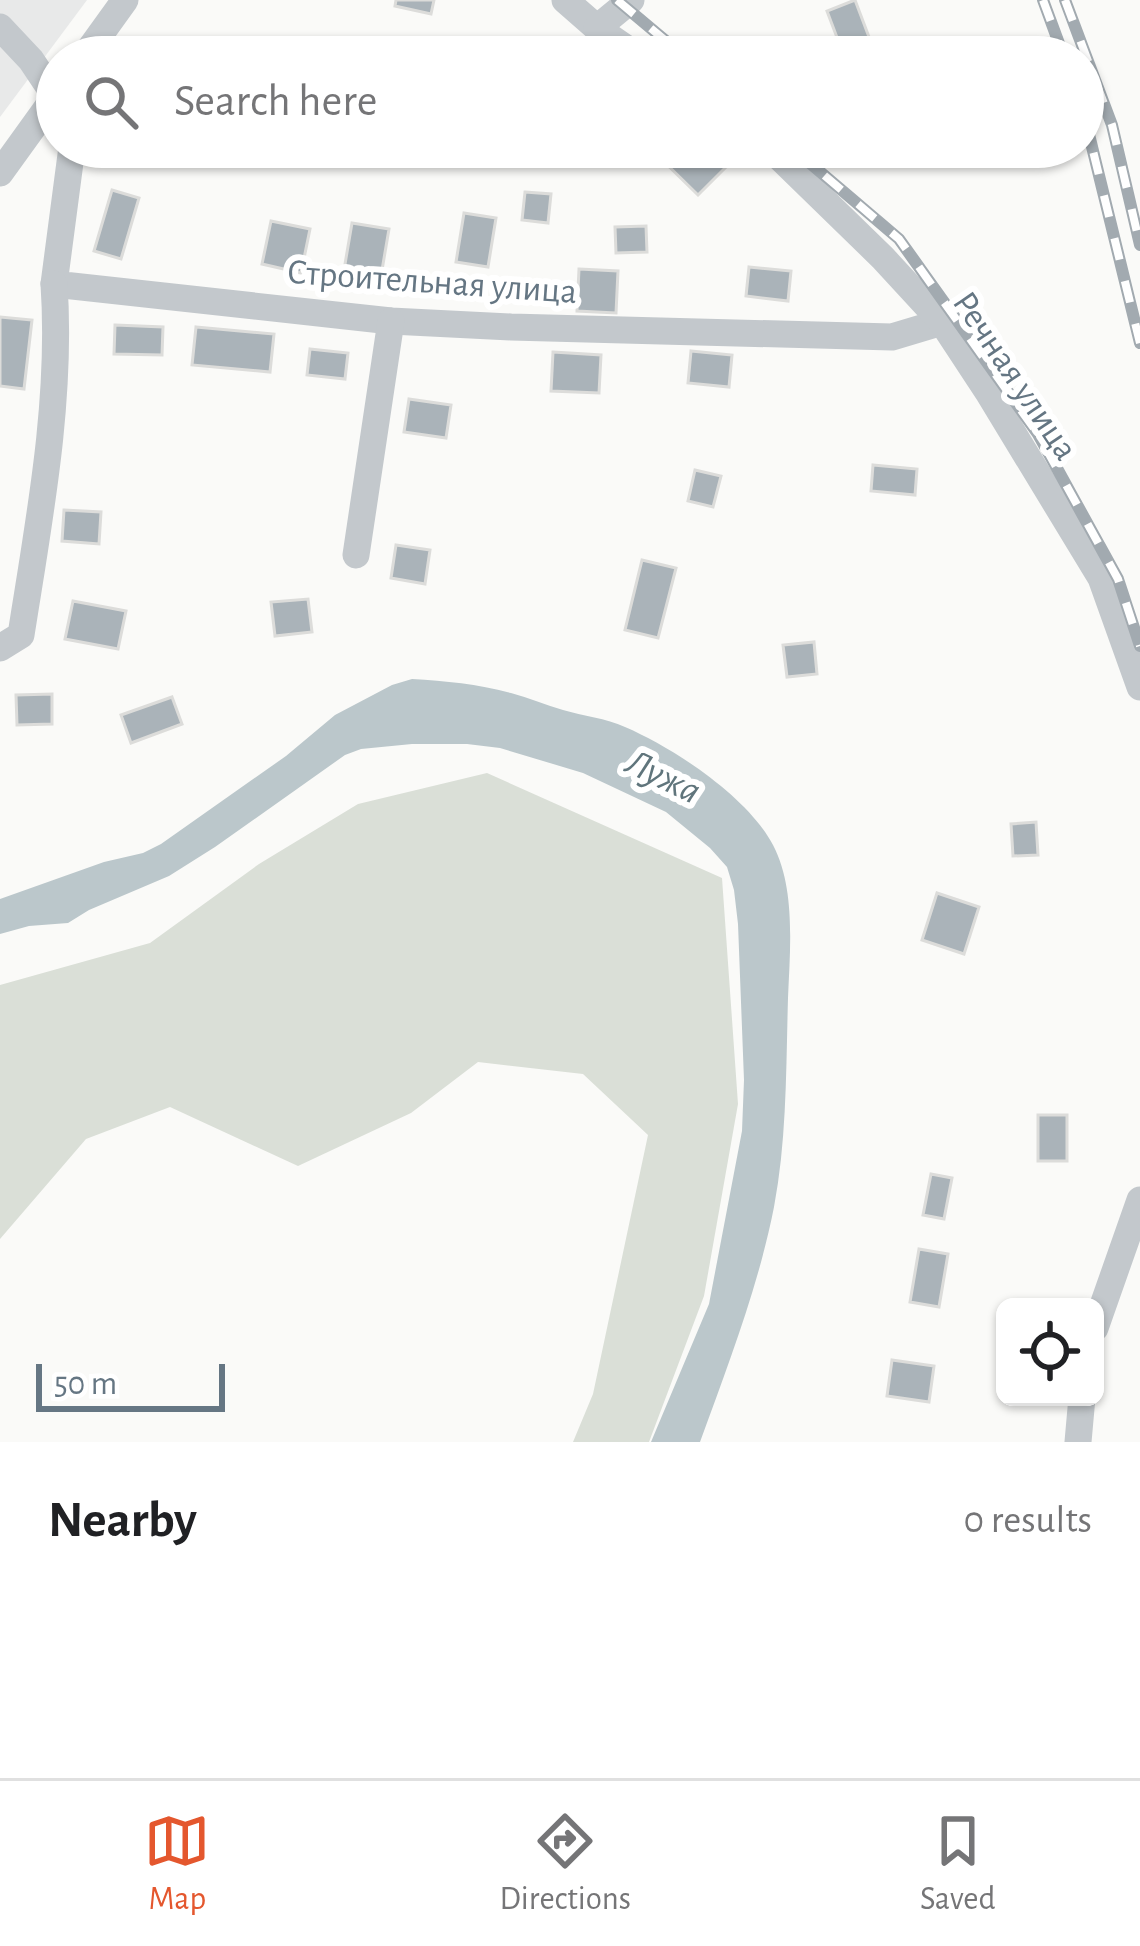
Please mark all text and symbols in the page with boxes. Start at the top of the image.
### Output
search box [36,36,1104,168]
icon: search [78,69,144,135]
text: Search here [174,79,377,124]
street label: Строительная улица [286,254,578,310]
street label: Речная улица [946,285,1084,467]
water label: Лужа [619,742,706,812]
map controls [996,1298,1104,1406]
button: locate [996,1298,1104,1406]
scale bar [36,1358,225,1411]
text: 50 m [54,1368,117,1401]
text: Nearby [48,1495,197,1546]
text: 0 results [964,1501,1092,1540]
tab: Map [144,1808,210,1920]
tab: Directions [499,1808,631,1920]
tab: Saved [920,1808,995,1920]

